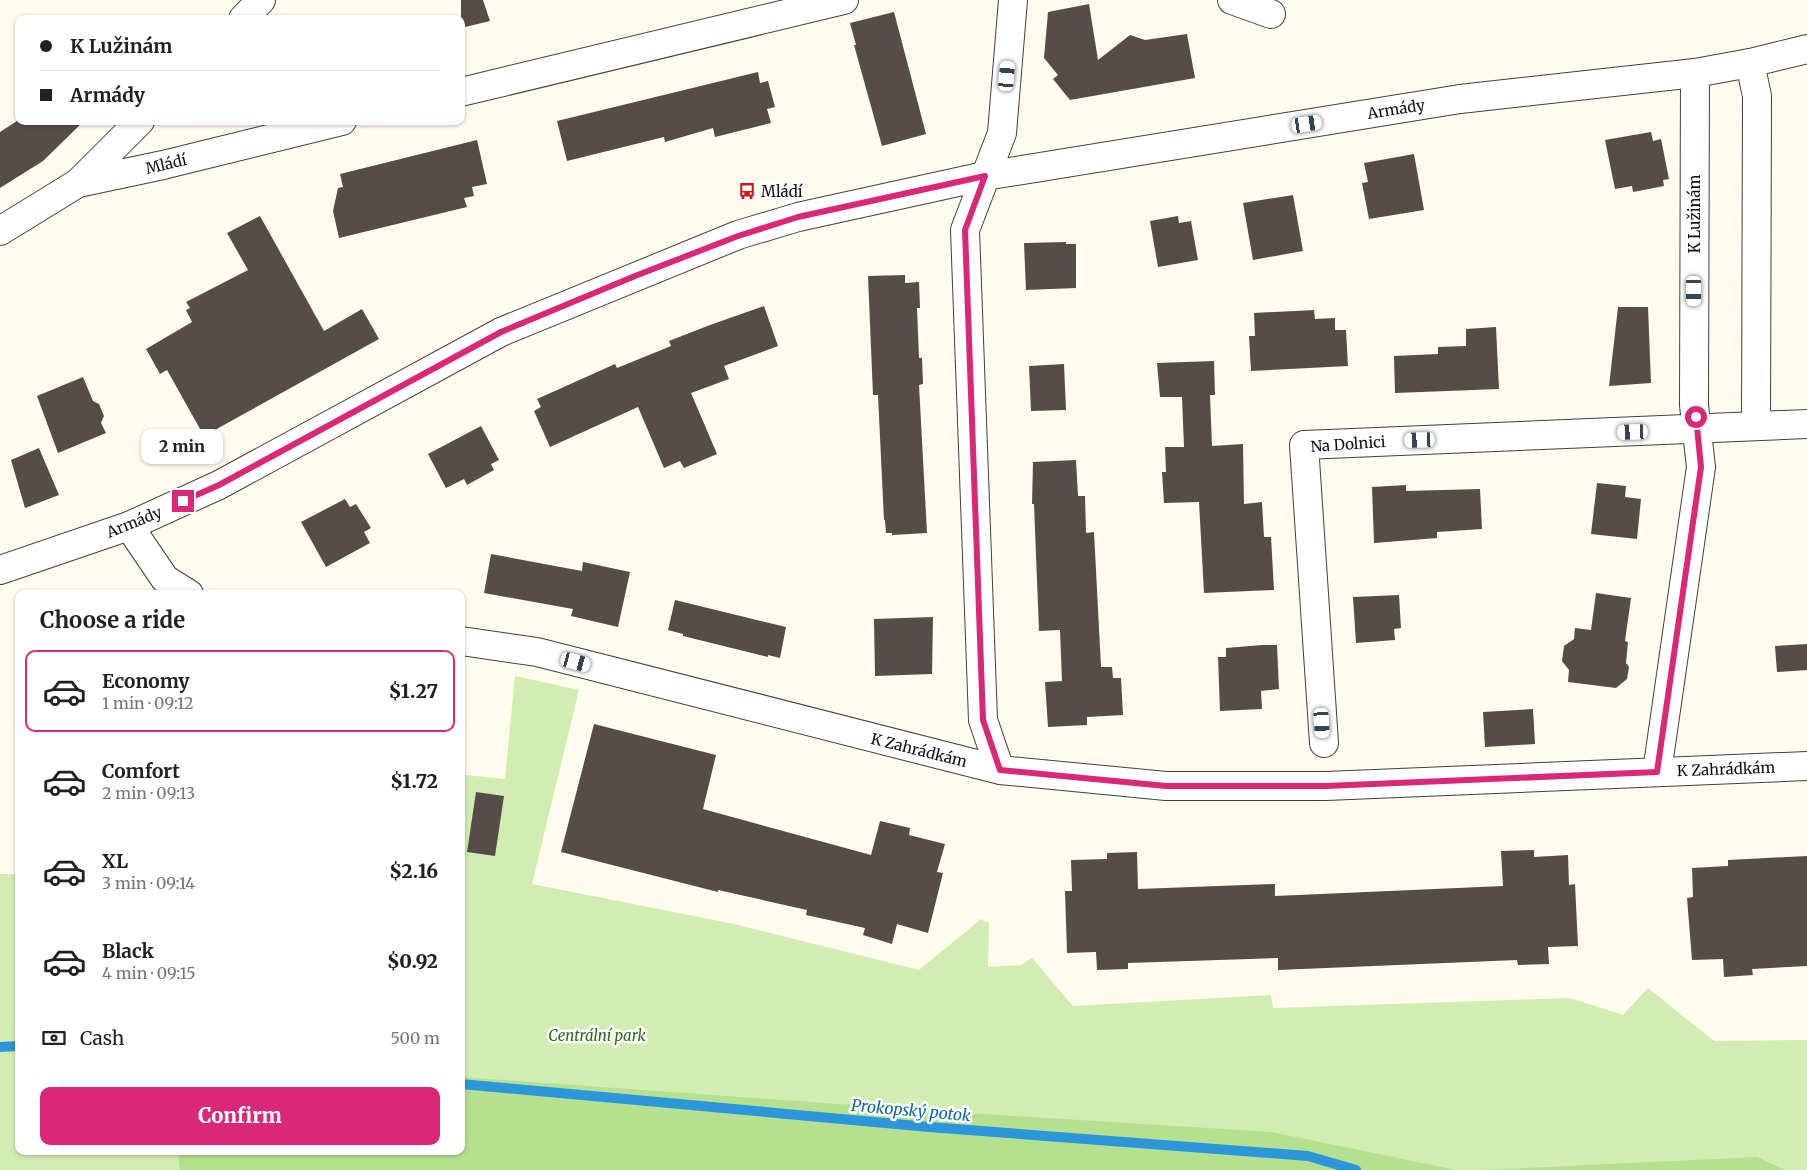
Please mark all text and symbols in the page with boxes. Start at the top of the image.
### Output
text: K Lužinám [70,34,172,58]
car [998,60,1015,92]
text: Armády [70,83,145,107]
street label: Armády [1365,95,1426,123]
car [1291,114,1322,134]
street label: Mládí [144,150,190,178]
street label: K Lužinám [1685,175,1704,253]
bus stop icon: Mládí [737,181,757,201]
place label: Mládí [761,182,804,201]
car [1686,276,1701,306]
route start [1685,406,1707,428]
car [1617,424,1648,440]
callout: 2 min [142,428,224,464]
street label: Na Dolnici [1310,432,1386,456]
car [1404,432,1435,448]
text: 2 min [159,436,205,456]
route end [172,490,194,512]
street label: Armády [103,502,165,542]
text: Choose a ride [40,606,185,634]
car [559,651,592,673]
icon: car [42,669,87,714]
text: Economy [102,669,190,693]
text: $1.27 [389,679,438,703]
text: 1 min · 09:12 [102,693,194,713]
car [1313,708,1330,738]
street label: K Zahrádkám [869,729,969,771]
street label: K Zahrádkám [1677,758,1776,780]
icon: car [42,759,87,804]
text: Comfort [102,759,180,783]
text: $1.72 [390,769,438,793]
text: 2 min · 09:13 [102,783,195,803]
icon: car [42,849,87,894]
text: XL [102,849,128,873]
text: $2.16 [389,859,438,883]
text: 3 min · 09:14 [102,873,195,893]
icon: car [42,939,87,984]
text: Black [102,939,154,963]
text: $0.92 [387,949,438,973]
text: 4 min · 09:15 [102,963,196,983]
icon: cash [40,1024,68,1052]
text: Cash [80,1026,124,1050]
park label: Centrální park [548,1026,647,1045]
text: 500 m [390,1028,440,1048]
button: Confirm [40,1087,440,1145]
water label: Prokopský potok [850,1095,972,1125]

